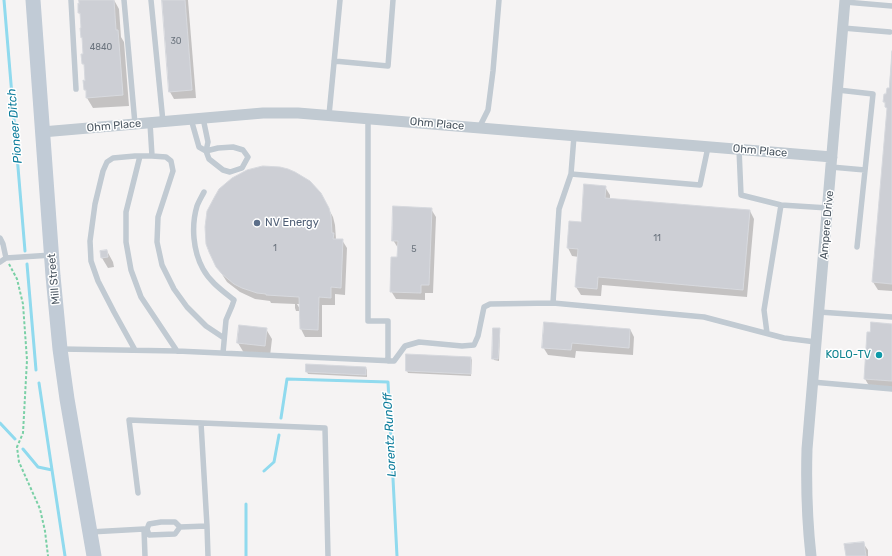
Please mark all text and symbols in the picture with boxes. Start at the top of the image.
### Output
house number: 30 [170,36,182,46]
house number: 4840 [90,42,112,52]
water label: Pioneer Ditch [5,88,25,164]
street label: Ohm Place [409,115,465,133]
street label: Ohm Place [86,117,142,135]
street label: Ohm Place [732,142,788,160]
street label: Ampere Drive [817,190,837,260]
place label: NV Energy [265,216,319,230]
marker: NV Energy [252,218,262,228]
house number: 11 [653,233,661,243]
house number: 1 [273,243,277,253]
house number: 5 [411,244,417,254]
street label: Mill Street [45,253,63,305]
place label: KOLO-TV [826,348,871,362]
marker: KOLO-TV [874,350,884,360]
water label: Lorentz RunOff [381,393,399,477]

